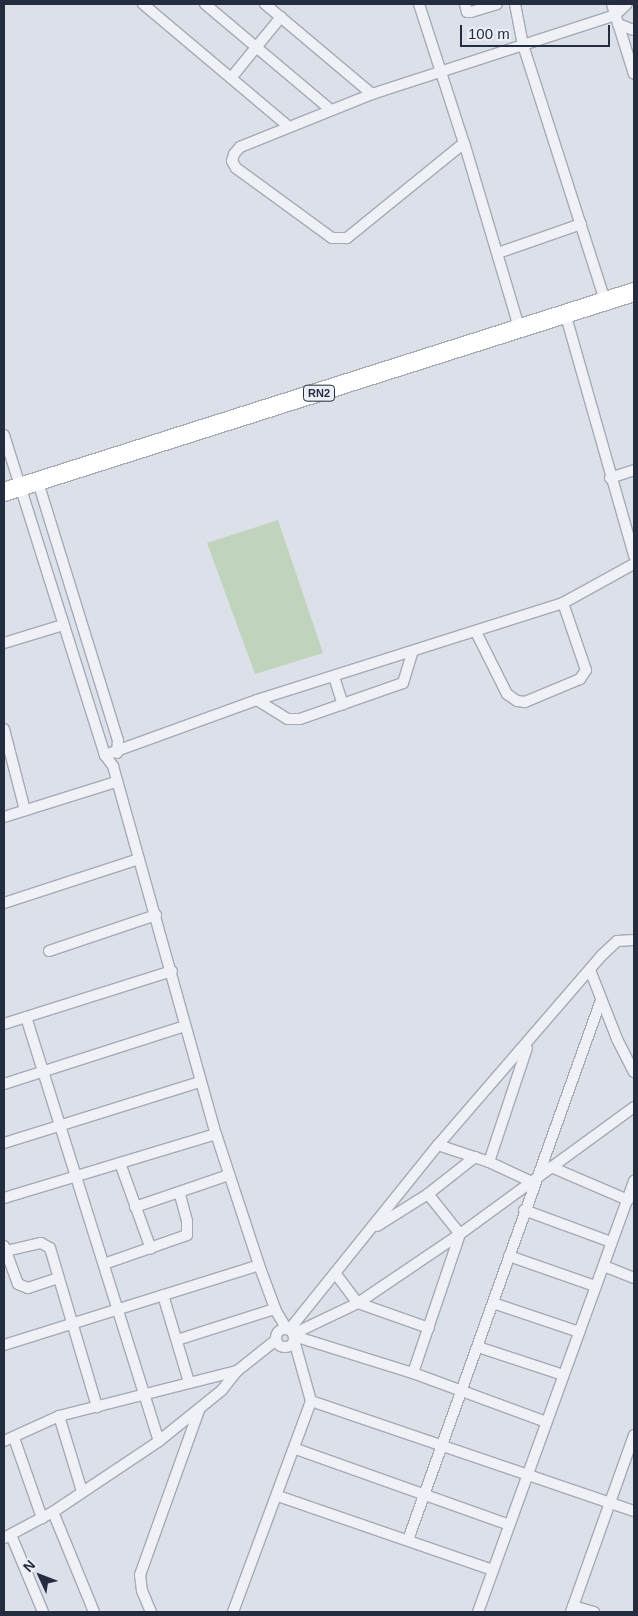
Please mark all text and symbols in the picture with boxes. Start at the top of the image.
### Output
scale bar [463,15,613,47]
text: 100 m [468,25,510,42]
road number: RN2 [303,384,335,402]
north arrow [15,1551,65,1601]
text: N [20,1557,38,1575]

